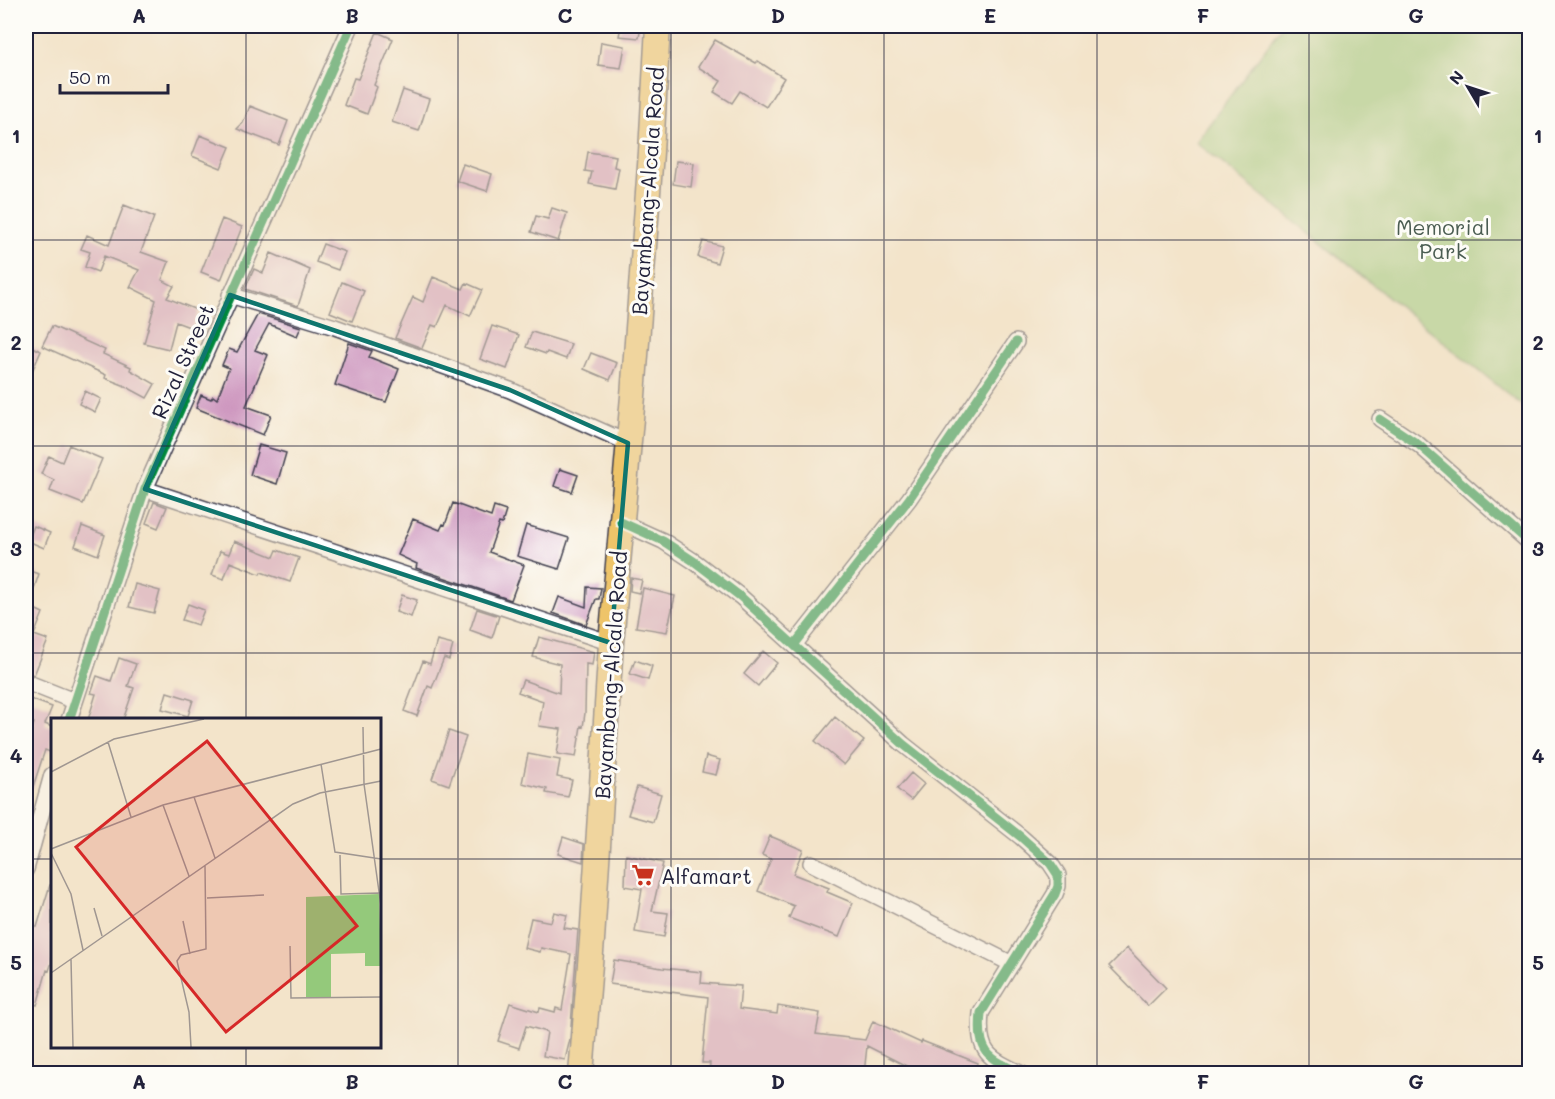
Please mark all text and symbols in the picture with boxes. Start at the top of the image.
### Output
text: A [132,2,146,28]
text: B [345,2,359,28]
text: C [558,2,573,28]
text: D [771,2,785,28]
text: E [984,2,996,28]
text: F [1197,2,1210,28]
text: G [1408,2,1424,28]
scale bar [60,57,168,95]
north arrow [1438,57,1498,117]
text: 50 m [69,65,111,89]
street label: Bayambang-Alcala Road [625,66,669,316]
text: N [1444,66,1468,89]
text: 1 [12,122,20,148]
text: 1 [1534,122,1542,148]
park label: Memorial Park [1396,213,1490,264]
street label: Rizal Street [145,299,219,423]
text: 2 [10,329,22,355]
text: 2 [1532,329,1544,355]
text: 3 [10,535,22,561]
text: 3 [1532,535,1544,561]
street label: Bayambang-Alcala Road [588,550,632,800]
inset map [51,718,381,1048]
text: 4 [10,742,23,768]
text: 4 [1532,742,1545,768]
supermarket icon: Alfamart [630,862,656,888]
place label: Alfamart [661,862,752,889]
text: 5 [10,949,22,975]
text: 5 [1532,949,1544,975]
text: A [132,1068,146,1094]
text: B [345,1068,359,1094]
text: C [558,1068,573,1094]
text: D [771,1068,785,1094]
text: E [984,1068,996,1094]
text: F [1197,1068,1210,1094]
text: G [1408,1068,1424,1094]

